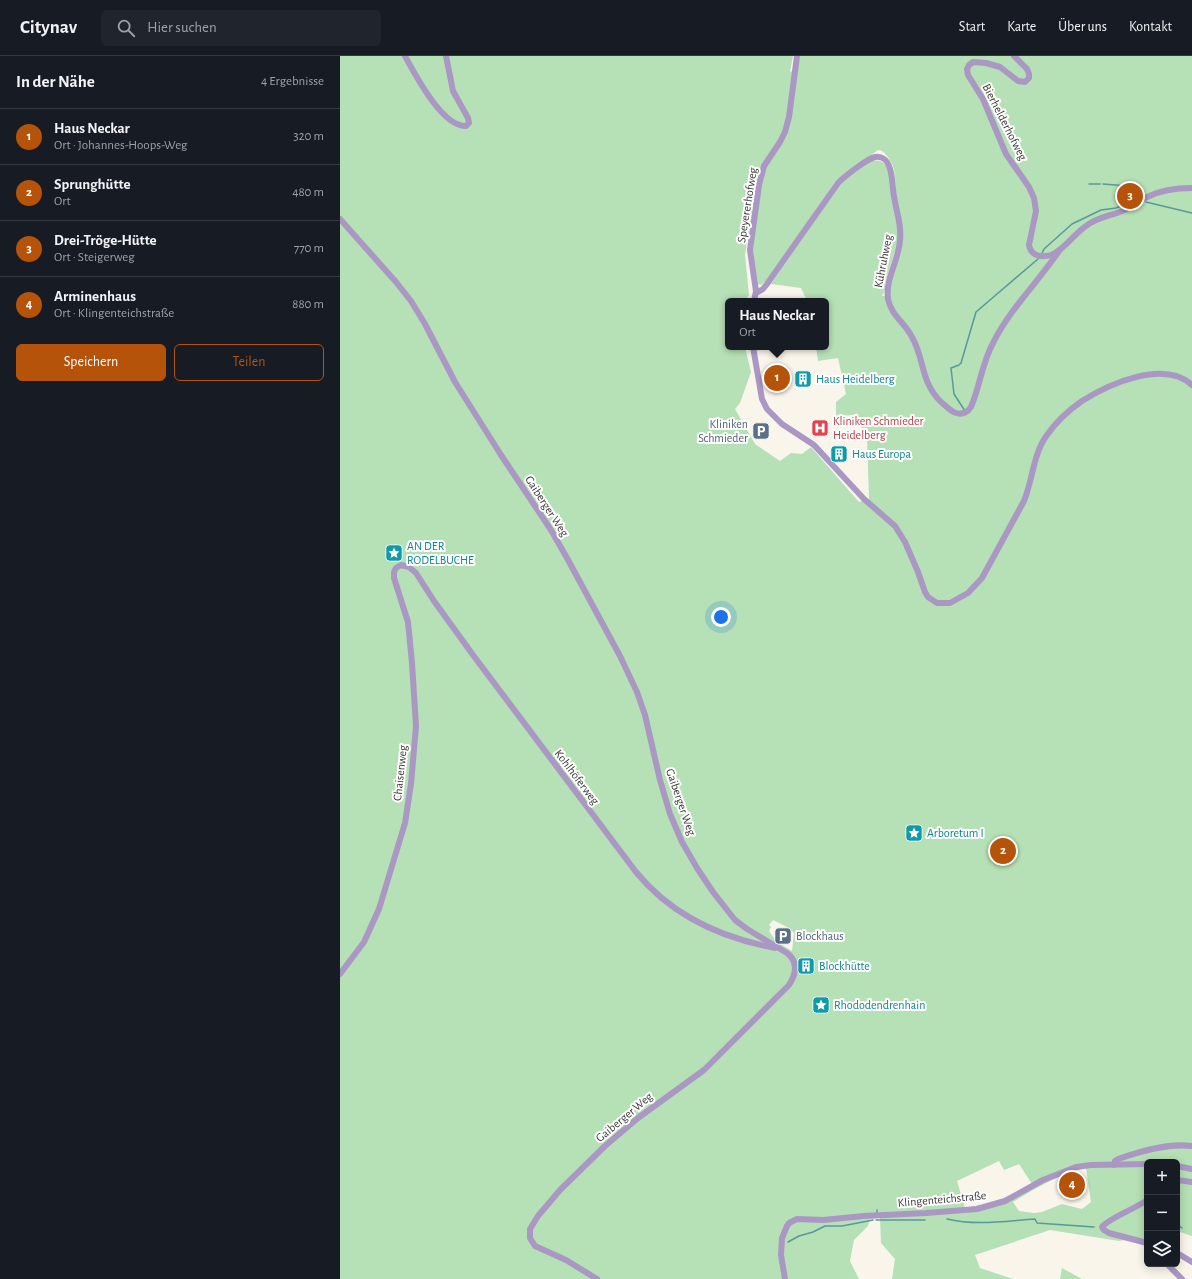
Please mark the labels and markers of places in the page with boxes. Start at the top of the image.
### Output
pin: 3 [1117,181,1143,211]
pin: 1 [764,363,790,393]
building icon: Haus Heidelberg [793,369,813,389]
place label: Haus Heidelberg [816,373,895,385]
place label: Kliniken Schmieder Heidelberg [833,415,923,441]
place label: Kliniken Schmieder [698,418,748,444]
hospital icon: Kliniken Schmieder Heidelberg [810,418,830,438]
parking icon: Kliniken Schmieder [751,421,771,441]
building icon: Haus Europa [829,444,849,464]
place label: Haus Europa [852,448,911,460]
place label: AN DER RODELBUCHE [407,540,474,566]
place icon: AN DER RODELBUCHE [384,543,404,563]
place icon: Arboretum I [904,823,924,843]
place label: Arboretum I [927,827,984,839]
pin: 2 [990,836,1016,866]
parking icon: Blockhaus [773,926,793,946]
place label: Blockhaus [796,930,844,942]
building icon: Blockhütte [796,956,816,976]
place label: Blockhütte [819,960,870,972]
place icon: Rhododendrenhain [811,995,831,1015]
place label: Rhododendrenhain [834,999,925,1011]
pin: 4 [1059,1170,1085,1200]

